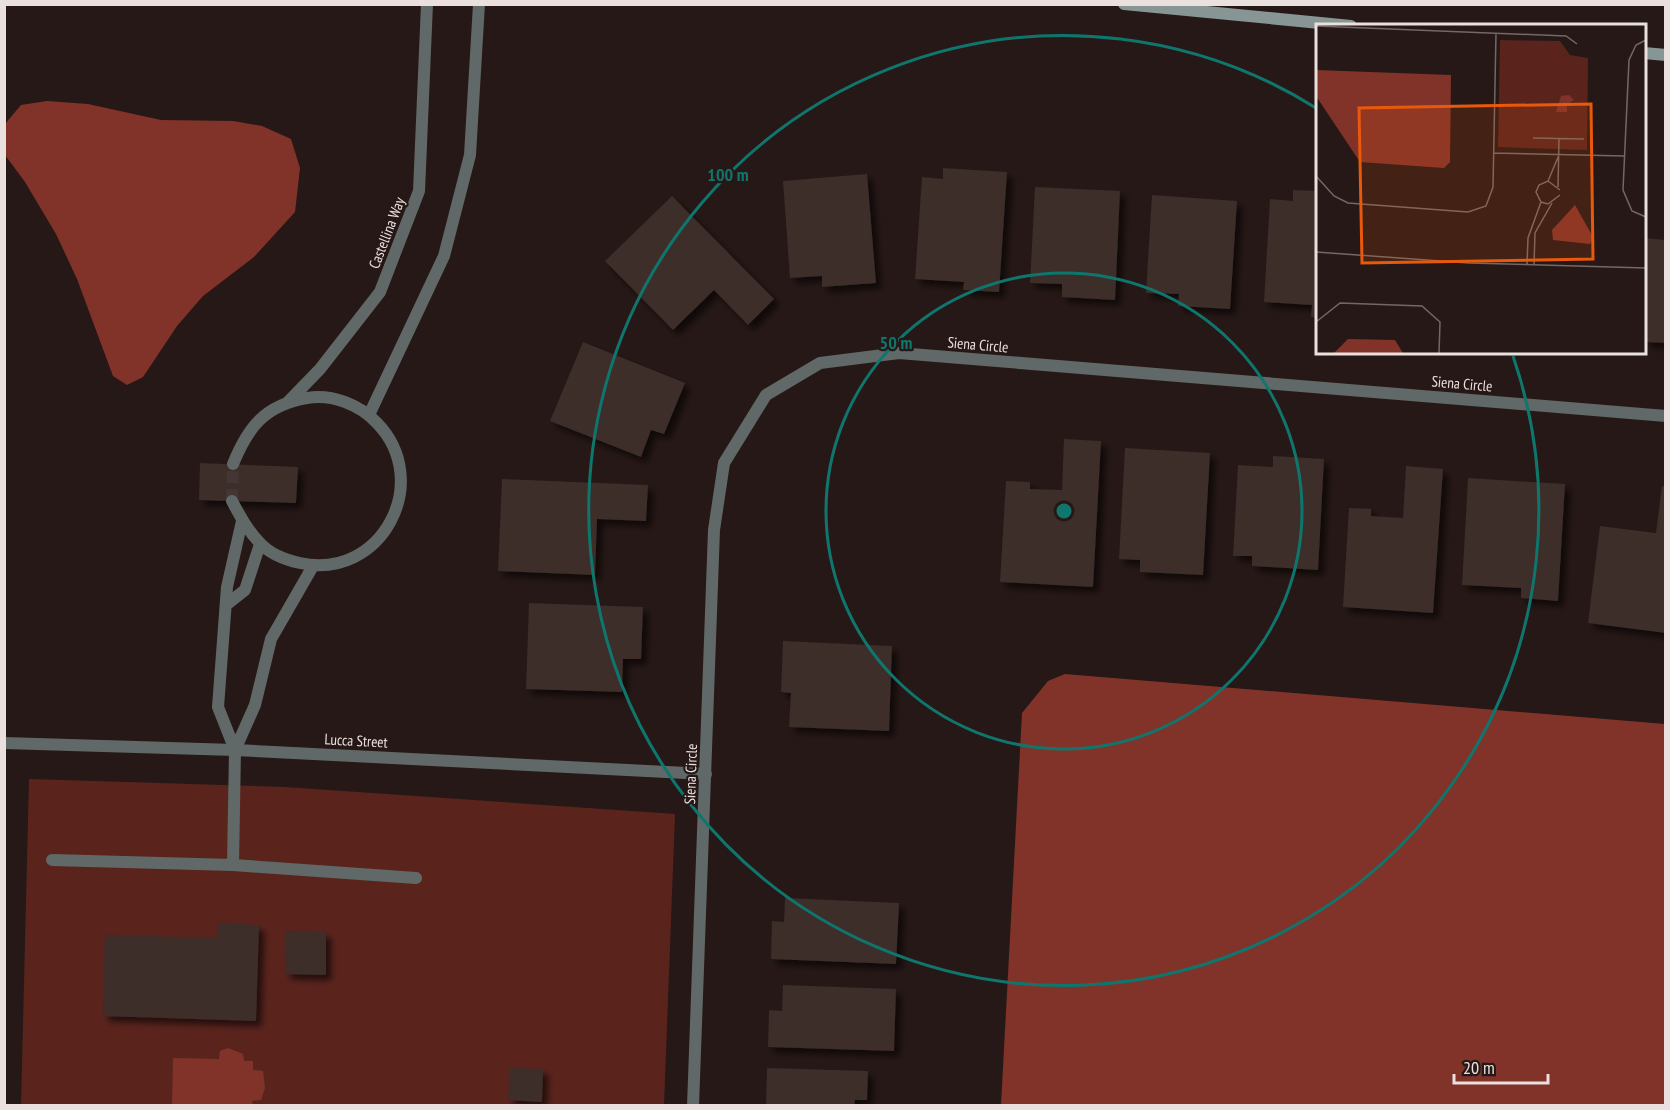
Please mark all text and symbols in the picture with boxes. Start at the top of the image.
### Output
inset map [1316,24,1646,354]
text: 100 m [707,163,749,186]
street label: Castellina Way [364,194,409,271]
text: 50 m [880,331,912,354]
street label: Siena Circle [947,332,1009,357]
street label: Siena Circle [1431,371,1493,396]
centre of rings [1054,501,1074,521]
street label: Lucca Street [324,729,388,752]
street label: Siena Circle [680,743,701,805]
scale bar [1454,1047,1548,1085]
text: 20 m [1463,1056,1495,1079]

